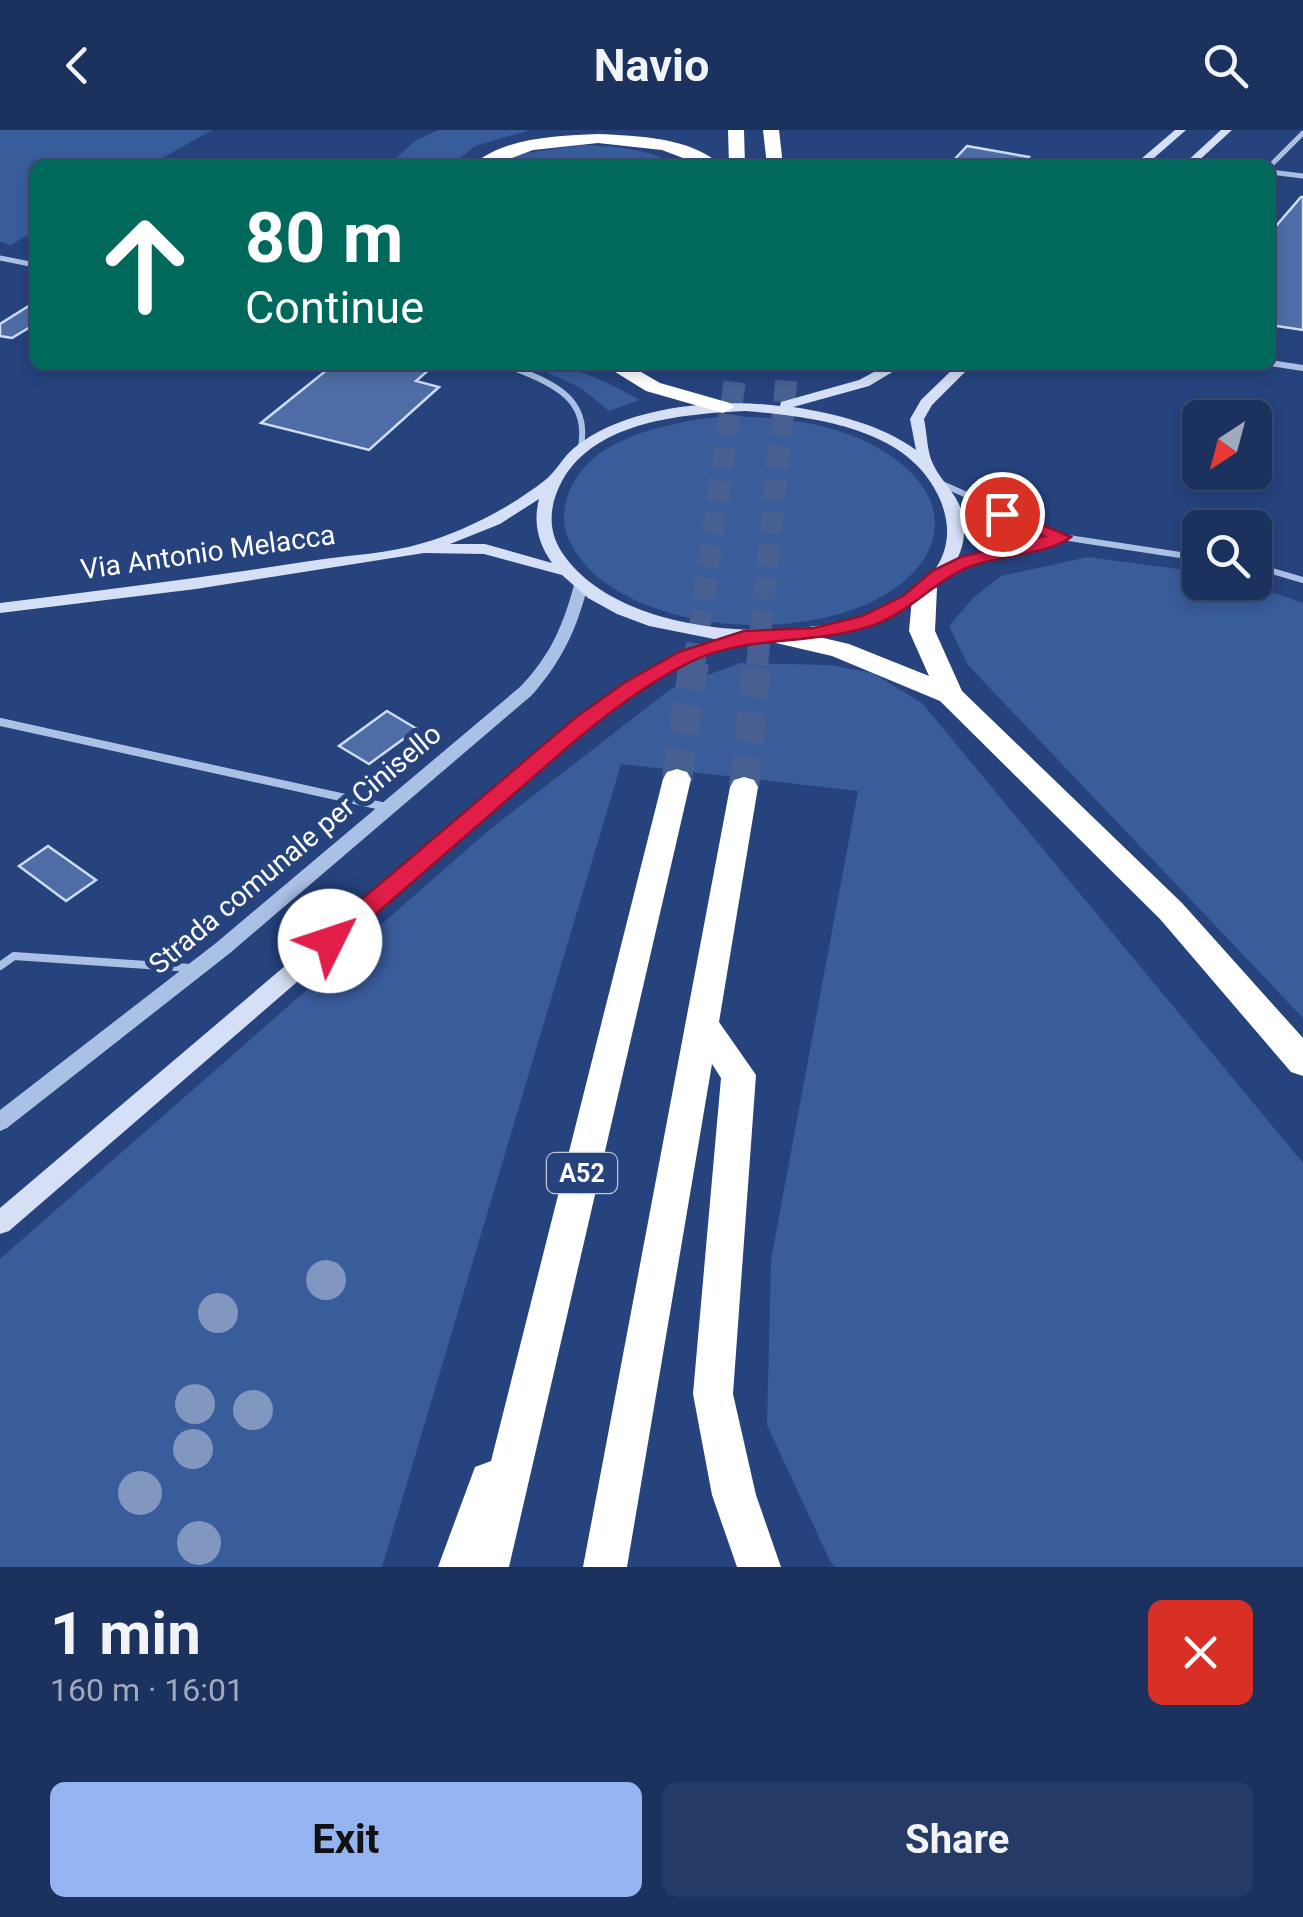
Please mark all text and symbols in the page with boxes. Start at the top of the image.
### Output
icon: back [50,38,105,93]
icon: search [1198,38,1253,93]
text: Navio [594,39,709,92]
text: 80 m [245,197,403,279]
icon: ahead [80,200,210,330]
text: Continue [245,281,424,334]
north arrow [1182,400,1272,490]
map controls [1182,400,1272,600]
pin [960,472,1045,557]
icon: arrive [975,487,1030,542]
button: search [1182,510,1272,600]
street label: Via Antonio Melacca [79,518,337,586]
street label: Strada comunale per Cinisello [142,717,448,981]
position arrow [278,889,382,993]
road number: A52 [547,1153,617,1193]
text: 1 min [50,1598,201,1669]
button: close [1148,1600,1253,1705]
text: 160 m · 16:01 [50,1671,244,1709]
button: Exit [50,1782,642,1897]
button: Share [662,1782,1253,1897]

